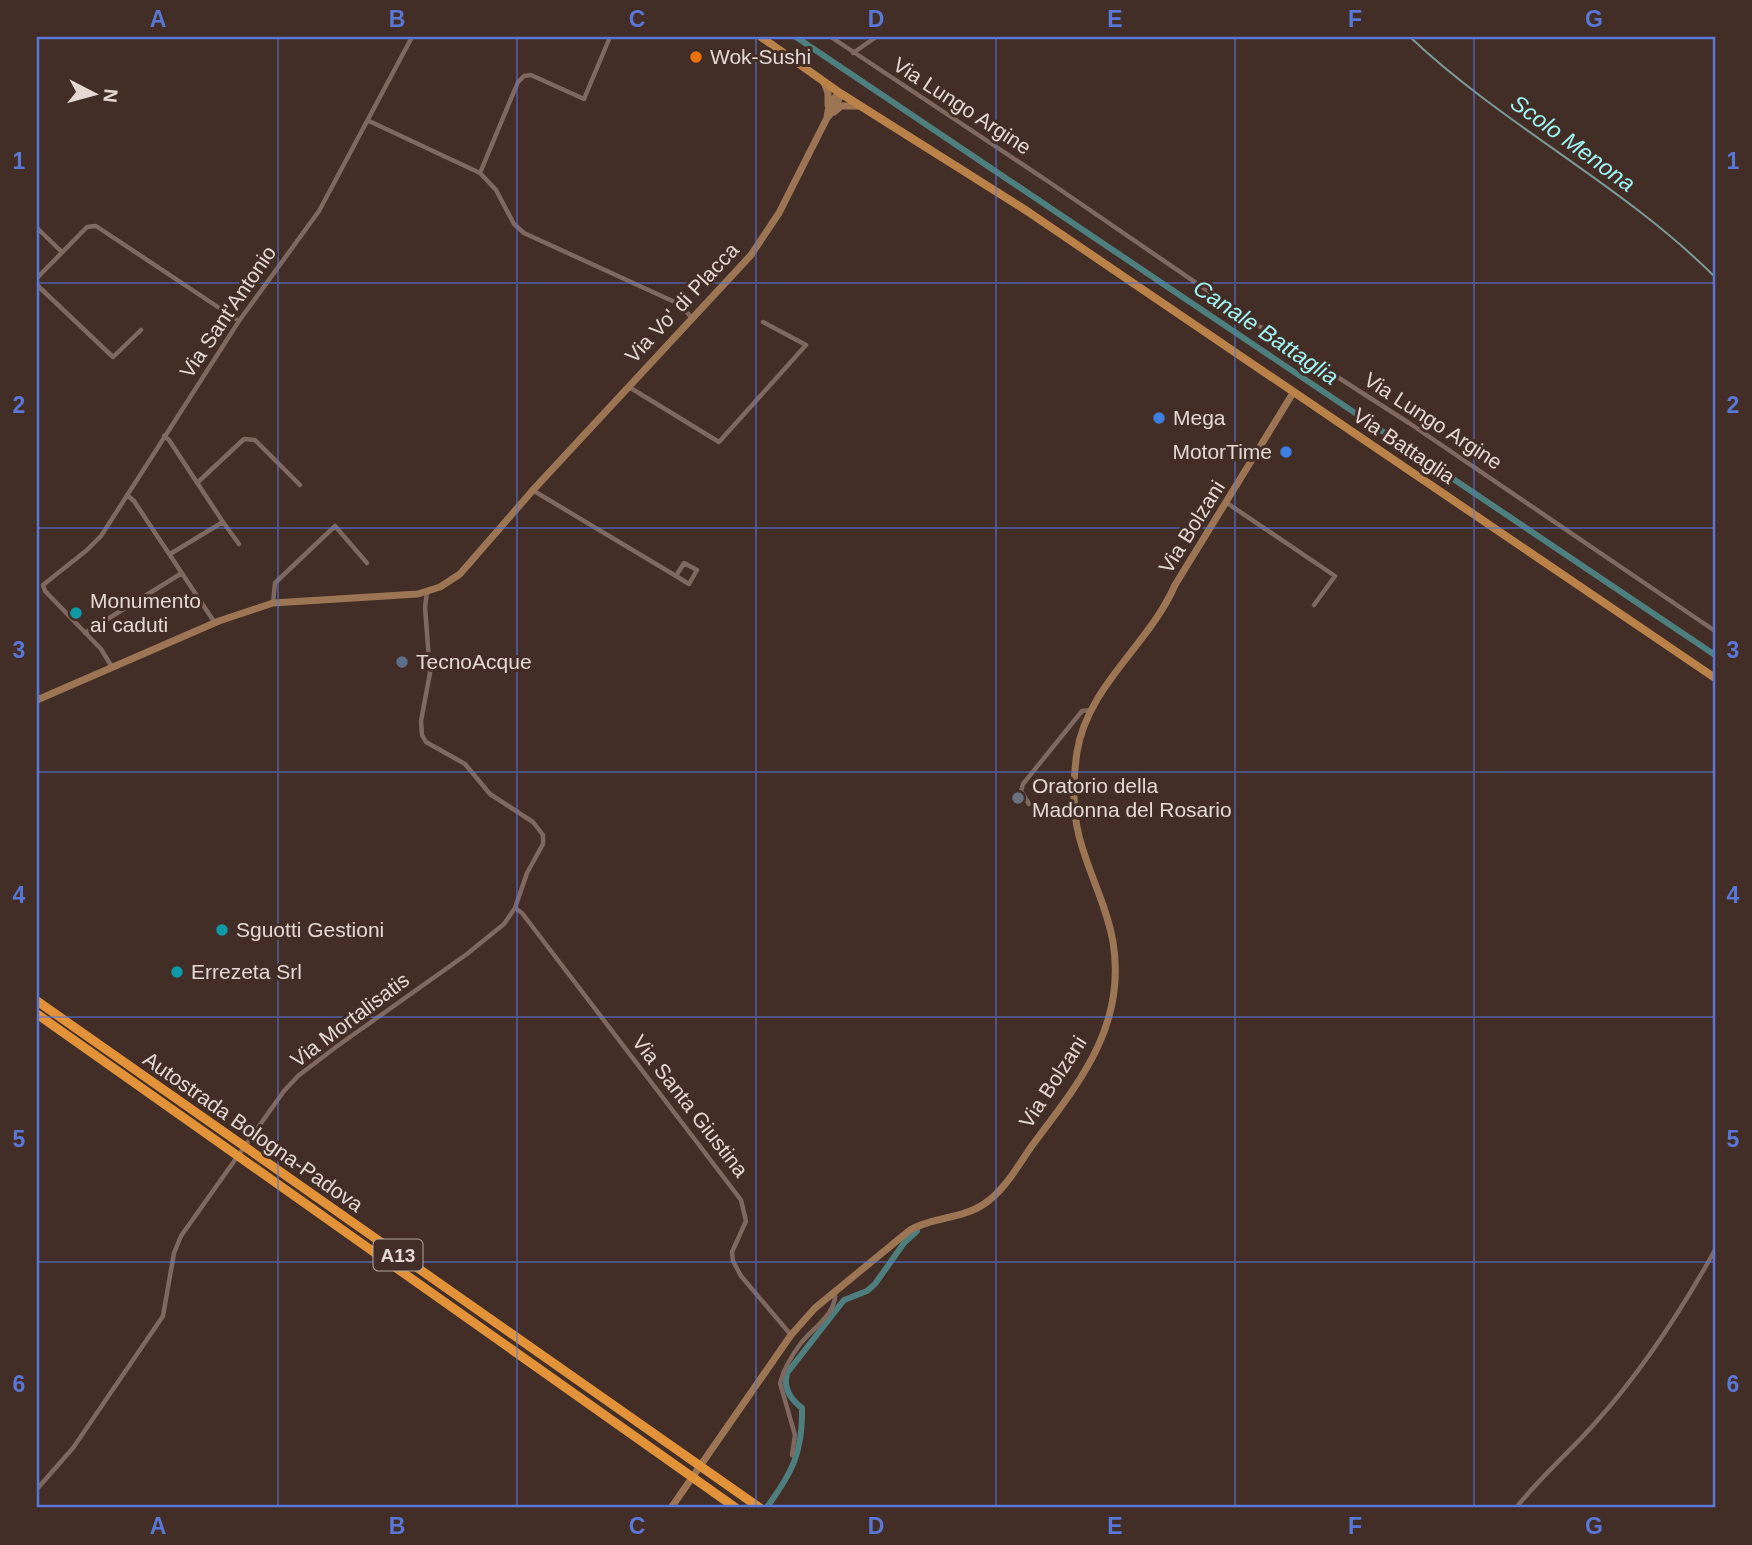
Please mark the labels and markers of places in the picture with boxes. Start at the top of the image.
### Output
place label: Wok-Sushi [710,45,811,68]
marker: Wok-Sushi [688,49,704,65]
place label: Mega [1173,406,1226,429]
marker: Mega [1151,410,1167,426]
place label: MotorTime [1172,440,1272,463]
marker: MotorTime [1278,444,1294,460]
place label: Monumento ai caduti [90,589,201,636]
marker: Monumento ai caduti [68,605,84,621]
place label: TecnoAcque [416,650,532,673]
marker: TecnoAcque [394,654,410,670]
place label: Oratorio della Madonna del Rosario [1032,774,1232,821]
marker: Oratorio della Madonna del Rosario [1010,790,1026,806]
place label: Sguotti Gestioni [236,918,384,941]
marker: Sguotti Gestioni [214,922,230,938]
place label: Errezeta Srl [191,960,302,983]
marker: Errezeta Srl [169,964,185,980]

